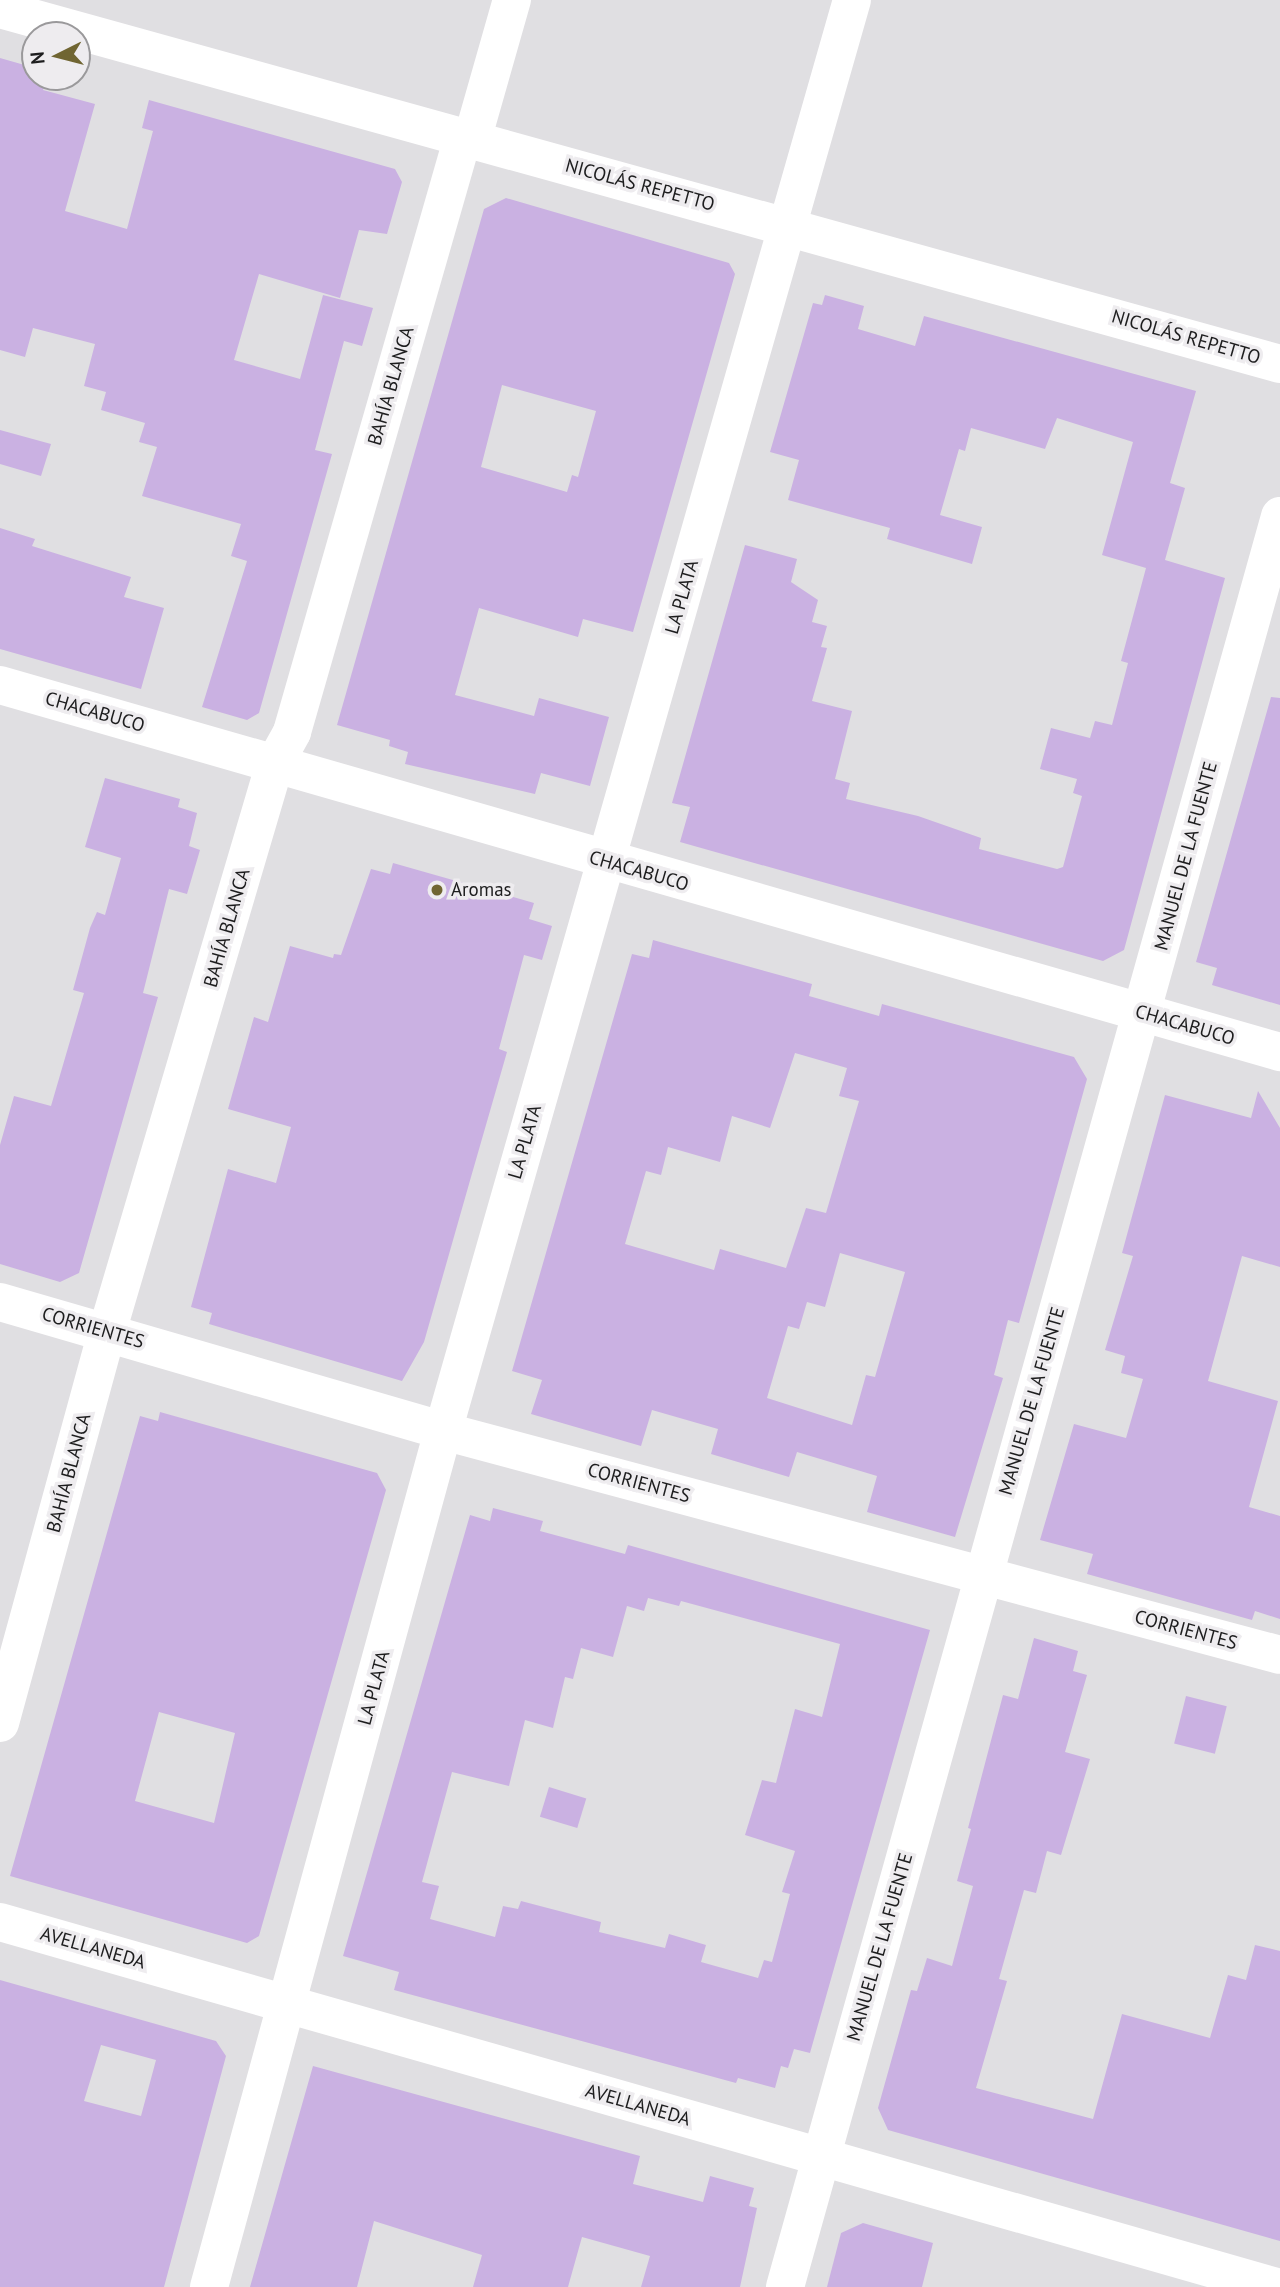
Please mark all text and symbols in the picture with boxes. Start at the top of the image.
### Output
north arrow [21,21,91,91]
text: N [25,51,50,65]
street label: NICOLÁS REPETTO [563,154,717,216]
street label: NICOLÁS REPETTO [1109,305,1263,369]
street label: BAHÍA BLANCA [363,324,419,448]
street label: LA PLATA [660,557,704,637]
street label: CHACABUCO [43,687,147,737]
street label: MANUEL DE LA FUENTE [1150,758,1222,954]
street label: CHACABUCO [587,846,691,896]
street label: BAHÍA BLANCA [199,866,255,990]
place label: Aromas [451,879,512,901]
marker: Aromas [429,882,445,898]
street label: CHACABUCO [1133,1000,1237,1050]
street label: LA PLATA [503,1102,547,1182]
street label: CORRIENTES [39,1303,147,1353]
street label: MANUEL DE LA FUENTE [994,1304,1070,1498]
street label: BAHÍA BLANCA [42,1411,96,1535]
street label: CORRIENTES [585,1458,693,1508]
street label: CORRIENTES [1132,1605,1240,1655]
street label: LA PLATA [353,1648,395,1728]
street label: MANUEL DE LA FUENTE [842,1850,918,2044]
street label: AVELLANEDA [38,1922,148,1974]
street label: AVELLANEDA [583,2079,693,2131]

